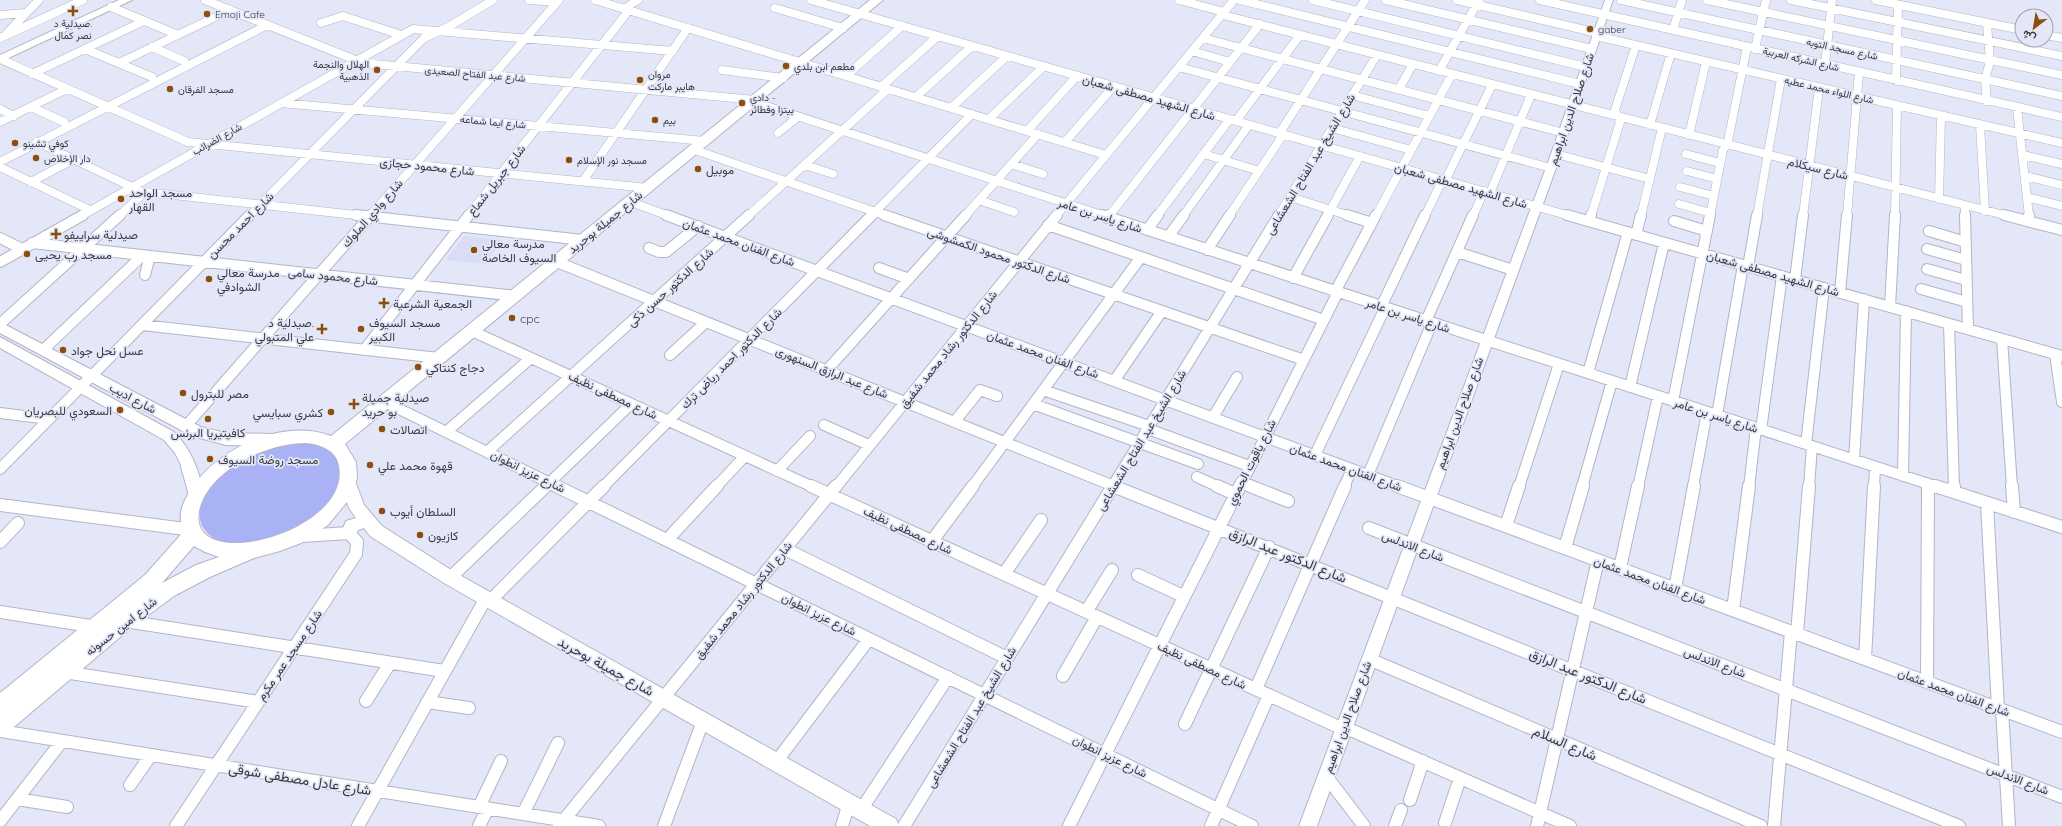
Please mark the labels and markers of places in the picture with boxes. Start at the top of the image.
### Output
marker: صيدلية د. نصر كمال [68,6,78,16]
place label: Emoji Cafe [215,8,265,21]
marker: Emoji Cafe [202,9,212,19]
place label: صيدلية د. نصر كمال [54,17,92,42]
place label: gaber [1598,23,1626,36]
marker: gaber [1585,24,1595,34]
place label: الهلال والنجمة الذهبية [313,58,369,83]
place label: مطعم ابن بلدي [794,60,855,75]
marker: مطعم ابن بلدي [781,61,791,71]
marker: الهلال والنجمة الذهبية [372,65,382,75]
place label: مروان هايبر ماركت [648,68,695,93]
marker: مروان هايبر ماركت [635,75,645,85]
place label: مسجد الفرقان [178,83,234,96]
marker: مسجد الفرقان [165,84,175,94]
place label: دادي - بيتزا وفطائر [749,91,794,116]
marker: دادي - بيتزا وفطائر [737,98,747,108]
place label: بيم [663,114,676,127]
marker: بيم [650,115,660,125]
place label: كوفي تشينو [23,137,69,152]
marker: كوفي تشينو [10,138,20,148]
place label: دار الإخلاص [44,152,91,165]
marker: دار الإخلاص [31,153,41,163]
place label: مسجد نور الإسلام [577,154,647,167]
marker: مسجد نور الإسلام [564,155,574,165]
place label: موبيل [706,162,734,178]
marker: موبيل [693,164,703,174]
place label: مسجد الواحد القهار [128,185,192,215]
marker: مسجد الواحد القهار [116,194,126,204]
place label: صيدلية سراييفو [64,227,138,243]
marker: صيدلية سراييفو [51,229,61,239]
place label: مدرسة معالي السيوف الخاصة [482,236,556,266]
marker: مدرسة معالي السيوف الخاصة [469,245,479,255]
place label: مسجد رب يحيى [35,247,112,263]
marker: مسجد رب يحيى [22,249,32,259]
place label: مدرسة معالي الشوادفي [217,265,280,297]
marker: مدرسة معالي الشوادفي [204,274,214,284]
place label: الجمعية الشرعية [393,296,472,312]
marker: الجمعية الشرعية [378,297,390,309]
place label: cpc [520,311,540,326]
marker: cpc [507,313,517,323]
place label: صيدلية د. علي المتبولي [255,315,314,347]
place label: مسجد السيوف الكبير [368,315,440,345]
marker: صيدلية د. علي المتبولي [317,324,327,334]
marker: مسجد السيوف الكبير [356,324,366,334]
place label: عسل نحل جواد [71,343,144,359]
marker: عسل نحل جواد [58,345,68,355]
place label: دجاج كنتاكي [426,360,485,378]
marker: دجاج كنتاكي [413,362,423,372]
place label: مصر للبترول [191,386,249,402]
marker: مصر للبترول [178,388,188,398]
place label: صيدلية جميلة بو حريد [362,390,429,420]
marker: صيدلية جميلة بو حريد [349,399,359,409]
place label: السعودي للبصريان [25,403,112,421]
marker: السعودي للبصريان [115,405,125,415]
place label: كشري سبايسي [253,405,323,423]
marker: كشري سبايسي [326,407,336,417]
marker: كافيتيريا البرنس [203,414,213,424]
place label: اتصالات [390,422,427,437]
marker: اتصالات [377,424,387,434]
place label: كافيتيريا البرنس [171,425,245,441]
place label: مسجد روضة السيوف [218,452,318,468]
marker: مسجد روضة السيوف [205,454,215,464]
place label: قهوة محمد علي [378,458,453,476]
marker: قهوة محمد علي [365,460,375,470]
place label: السلطان أيوب [390,504,456,520]
marker: السلطان أيوب [377,506,387,516]
place label: كازيون [428,528,458,544]
marker: كازيون [415,530,425,540]

